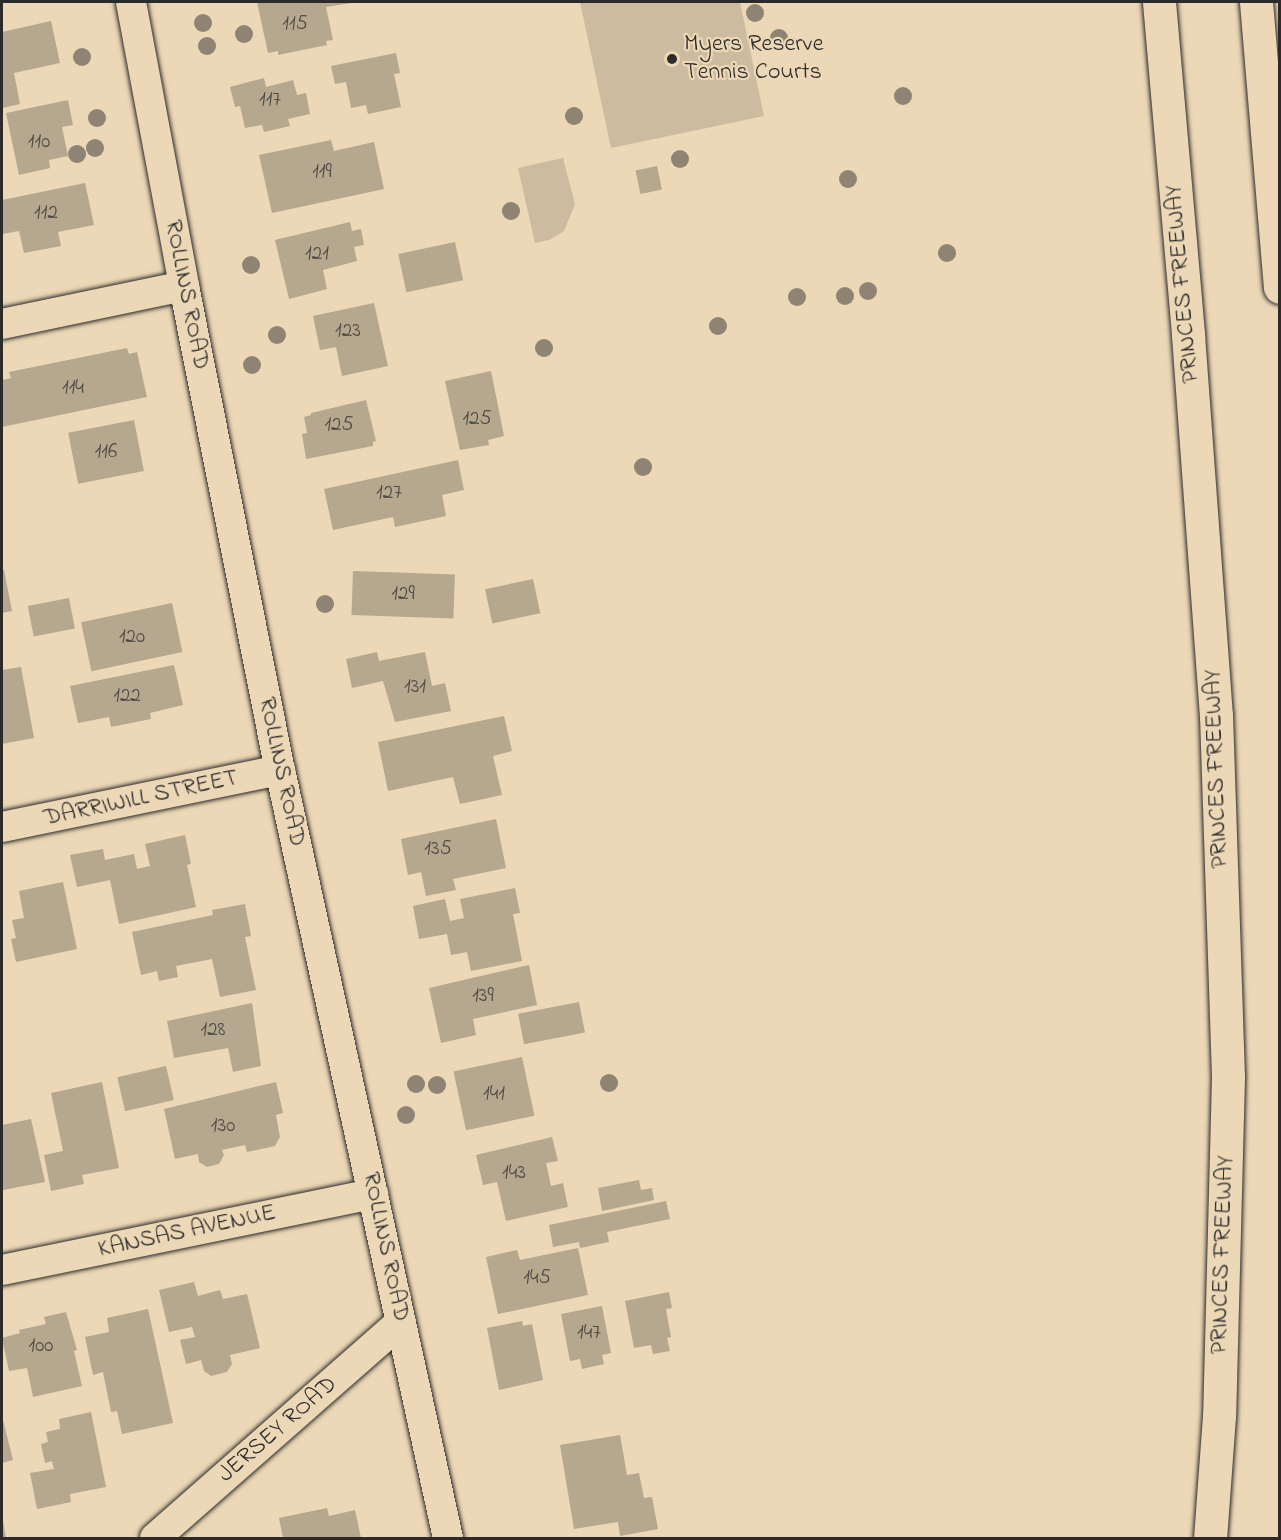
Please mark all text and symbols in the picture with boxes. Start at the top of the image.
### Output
house number: 115 [282,11,308,37]
place label: Myers Reserve Tennis Courts [684,31,823,87]
marker: Myers Reserve Tennis Courts [665,52,679,66]
house number: 117 [259,87,281,113]
house number: 110 [28,129,50,155]
house number: 119 [312,159,332,185]
street label: PRINCES FREEWAY [1160,184,1206,384]
house number: 112 [34,200,58,226]
street label: ROLLINS ROAD [157,218,215,372]
house number: 121 [305,241,329,267]
house number: 123 [335,318,361,344]
house number: 114 [62,375,84,401]
house number: 125 [462,406,492,432]
house number: 125 [324,412,354,438]
house number: 116 [95,439,117,465]
house number: 127 [376,480,402,506]
house number: 129 [391,581,415,607]
house number: 120 [119,624,145,650]
street label: PRINCES FREEWAY [1199,669,1235,869]
house number: 131 [404,674,426,700]
house number: 122 [113,683,141,709]
street label: ROLLINS ROAD [251,695,311,849]
street label: DARRIWILL STREET [41,764,241,834]
house number: 135 [424,836,452,862]
house number: 139 [472,983,494,1009]
house number: 128 [201,1017,225,1043]
house number: 141 [483,1081,505,1107]
house number: 130 [211,1113,235,1139]
street label: PRINCES FREEWAY [1205,1155,1241,1355]
house number: 143 [502,1160,526,1186]
street label: ROLLINS ROAD [355,1170,415,1324]
street label: KANSAS AVENUE [96,1199,278,1265]
house number: 145 [523,1265,551,1291]
house number: 147 [577,1320,601,1346]
house number: 100 [29,1333,53,1359]
street label: JERSEY ROAD [213,1371,343,1489]

